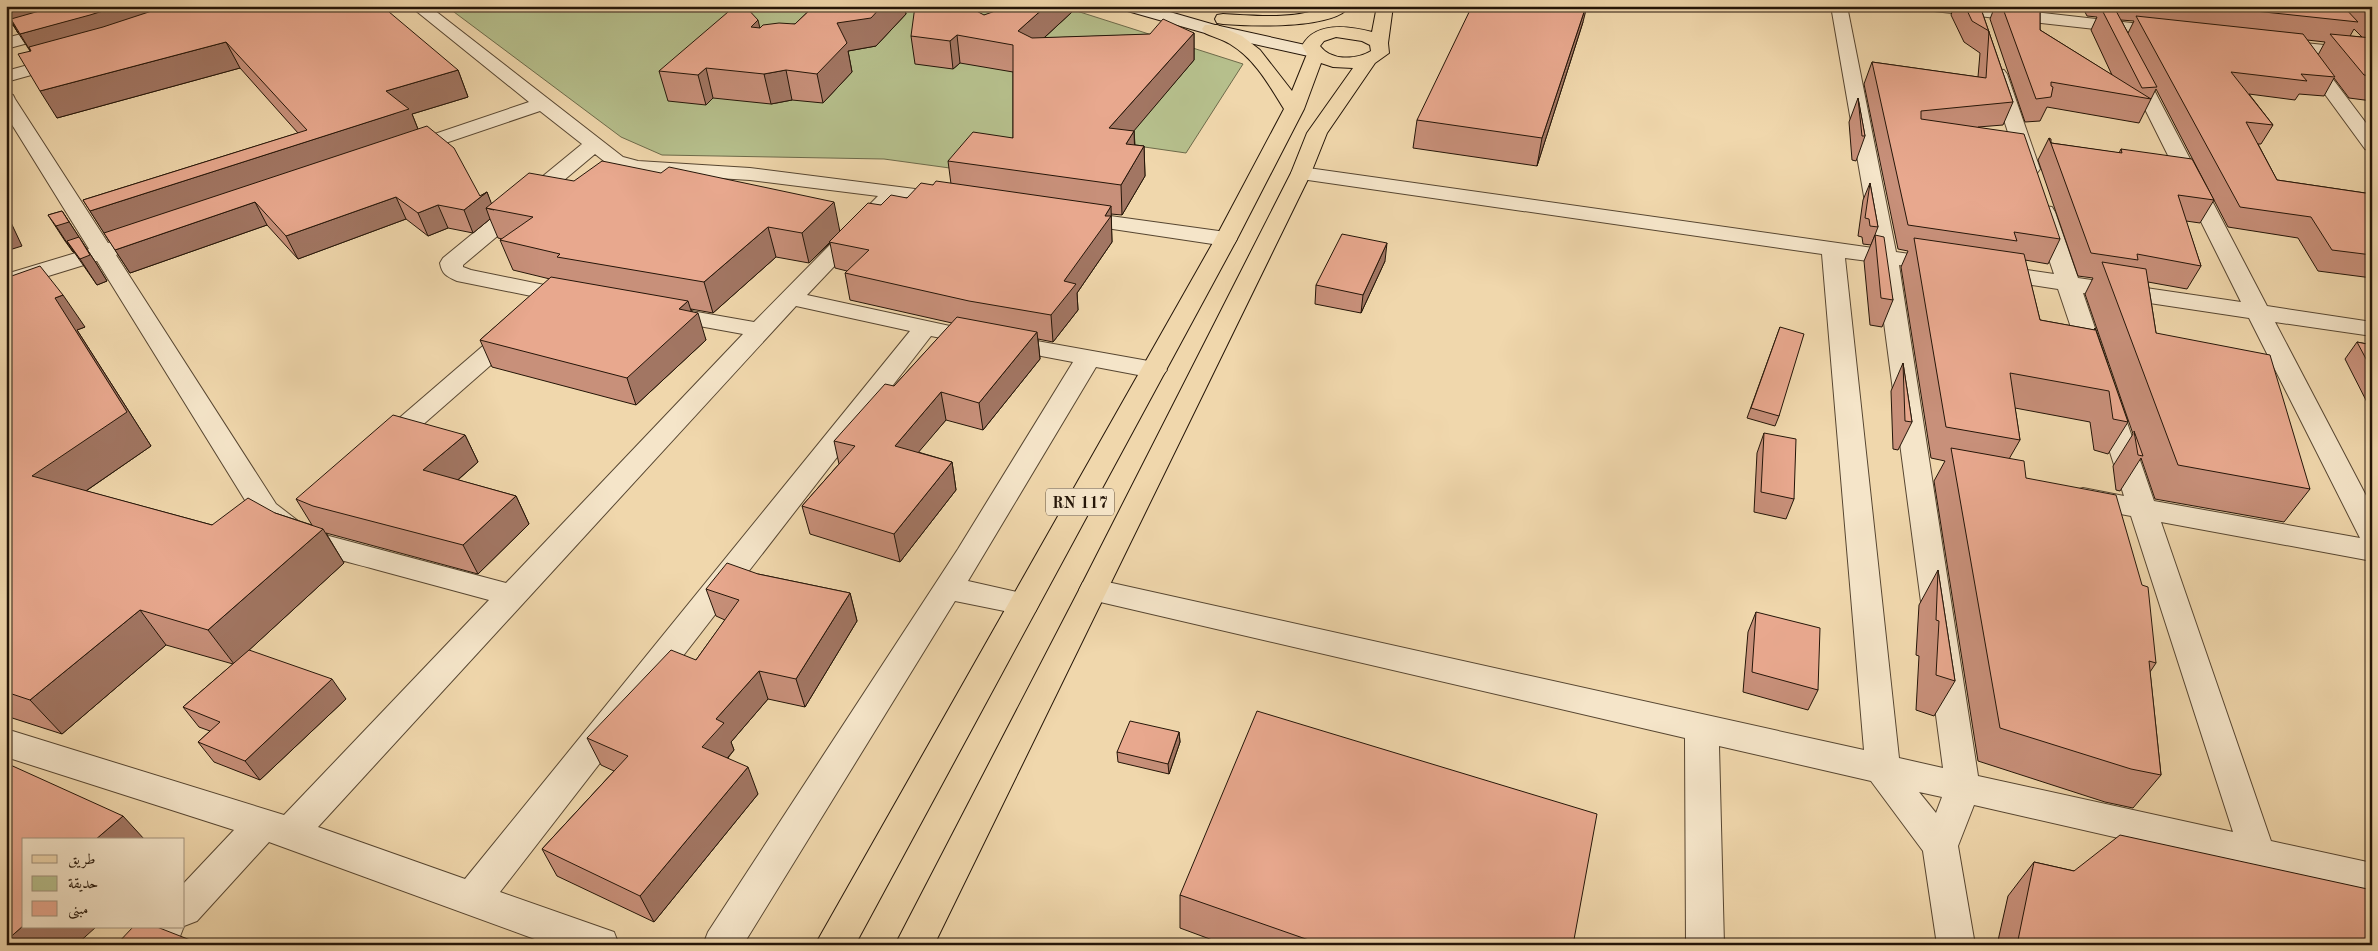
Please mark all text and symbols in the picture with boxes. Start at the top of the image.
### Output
road number: RN 117 [1046,488,1114,516]
legend [22,838,185,928]
text: طريق [68,853,95,869]
text: حديقة [68,877,98,892]
text: مبنى [68,903,88,920]

